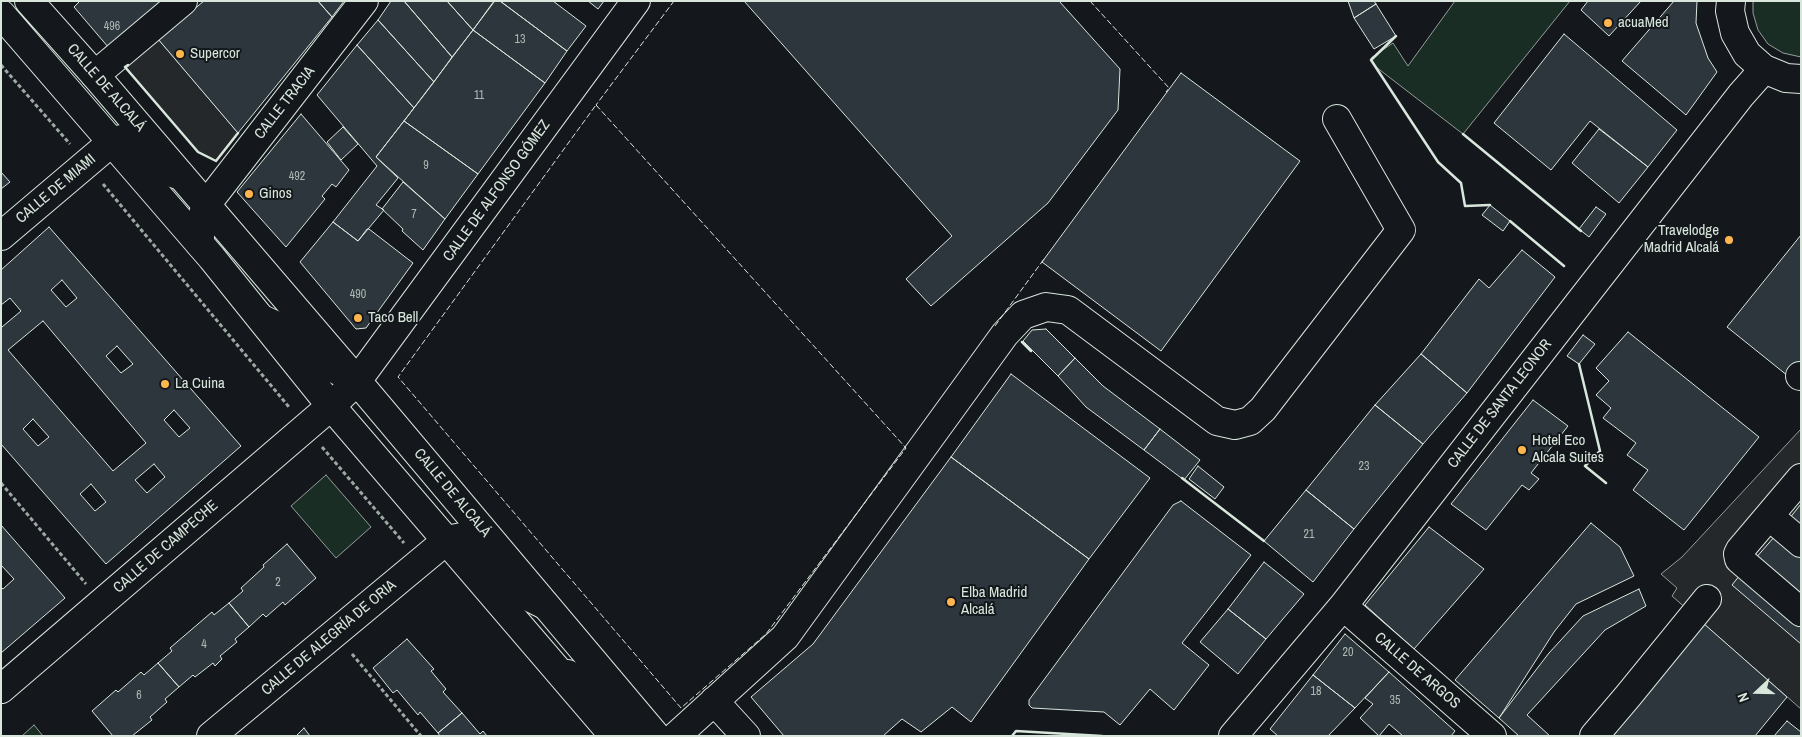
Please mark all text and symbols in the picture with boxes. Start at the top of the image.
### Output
place label: acuaMed [1618,14,1669,32]
marker: acuaMed [1602,17,1614,29]
house number: 496 [104,20,120,34]
house number: 13 [515,33,525,47]
street label: CALLE DE ALCALÁ [63,41,149,135]
place label: Supercor [190,45,240,63]
marker: Supercor [174,48,186,60]
street label: CALLE TRACIA [251,63,319,143]
house number: 11 [474,89,484,103]
street label: CALLE DE ALFONSO GÓMEZ [440,117,554,265]
street label: CALLE DE MIAMI [13,150,99,228]
house number: 9 [423,159,429,173]
house number: 492 [289,170,305,184]
place label: Ginos [259,185,292,203]
marker: Ginos [243,188,255,200]
house number: 7 [411,208,417,222]
place label: Travelodge Madrid Alcalá [1644,222,1719,257]
marker: Travelodge Madrid Alcalá [1723,234,1735,246]
house number: 490 [350,288,366,302]
place label: Taco Bell [368,309,418,327]
marker: Taco Bell [352,312,364,324]
street label: CALLE DE SANTA LEONOR [1444,336,1556,472]
place label: La Cuina [175,375,225,393]
marker: La Cuina [159,378,171,390]
place label: Hotel Eco Alcala Suites [1532,432,1604,467]
marker: Hotel Eco Alcala Suites [1516,444,1528,456]
street label: CALLE DE ALCALÁ [410,445,494,541]
house number: 23 [1359,460,1369,474]
street label: CALLE DE CAMPECHE [110,497,222,597]
house number: 21 [1304,528,1314,542]
street label: CALLE DE ALEGRÍA DE ORIA [258,576,400,700]
house number: 2 [275,576,281,590]
place label: Elba Madrid Alcalá [961,584,1027,619]
marker: Elba Madrid Alcalá [945,596,957,608]
street label: CALLE DE ARGOS [1371,629,1463,713]
house number: 4 [201,638,207,652]
house number: 20 [1343,646,1353,660]
north arrow [1732,667,1782,717]
house number: 18 [1311,685,1321,699]
house number: 6 [136,689,142,703]
text: N [1733,690,1753,704]
house number: 35 [1390,694,1400,708]

